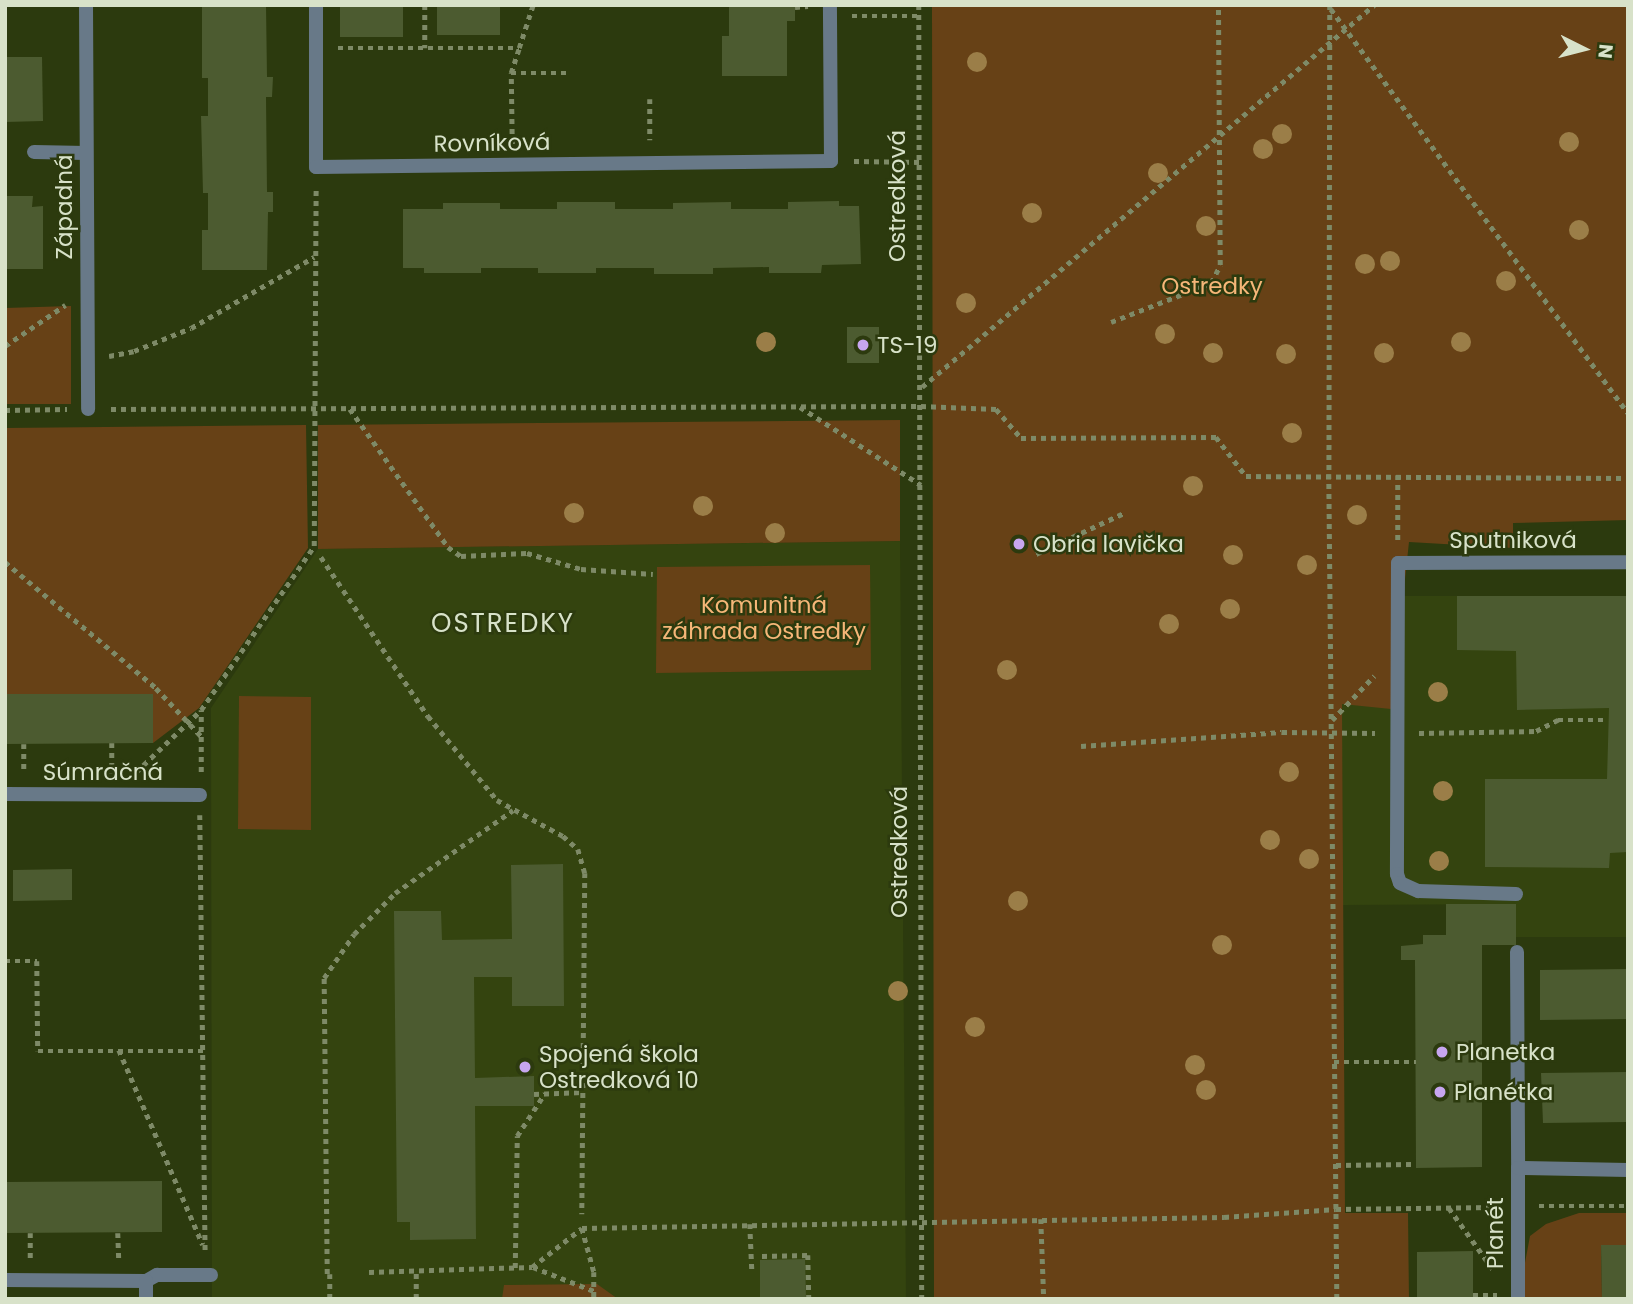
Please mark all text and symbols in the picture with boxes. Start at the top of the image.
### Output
north arrow [1549,14,1619,84]
text: N [1591,43,1620,60]
street label: Rovníková [433,128,551,158]
street label: Ostredková [883,130,911,262]
street label: Západná [50,155,78,259]
park label: Ostredky [1161,272,1263,300]
place label: TS-19 [877,331,937,359]
marker: TS-19 [855,337,871,353]
street label: Sputniková [1449,526,1577,554]
place label: Obria lavička [1033,530,1184,558]
marker: Obria lavička [1011,536,1027,552]
park label: Komunitná záhrada Ostredky [662,591,866,645]
district label: OSTREDKY [432,608,574,640]
street label: Súmračná [43,758,163,786]
street label: Ostredková [885,786,913,918]
place label: Planetka [1456,1038,1555,1066]
place label: Spojená škola Ostredková 10 [539,1040,699,1094]
marker: Planetka [1434,1044,1450,1060]
marker: Spojená škola Ostredková 10 [517,1059,533,1075]
place label: Planétka [1454,1078,1553,1106]
marker: Planétka [1432,1084,1448,1100]
street label: Planét [1481,1197,1509,1269]

